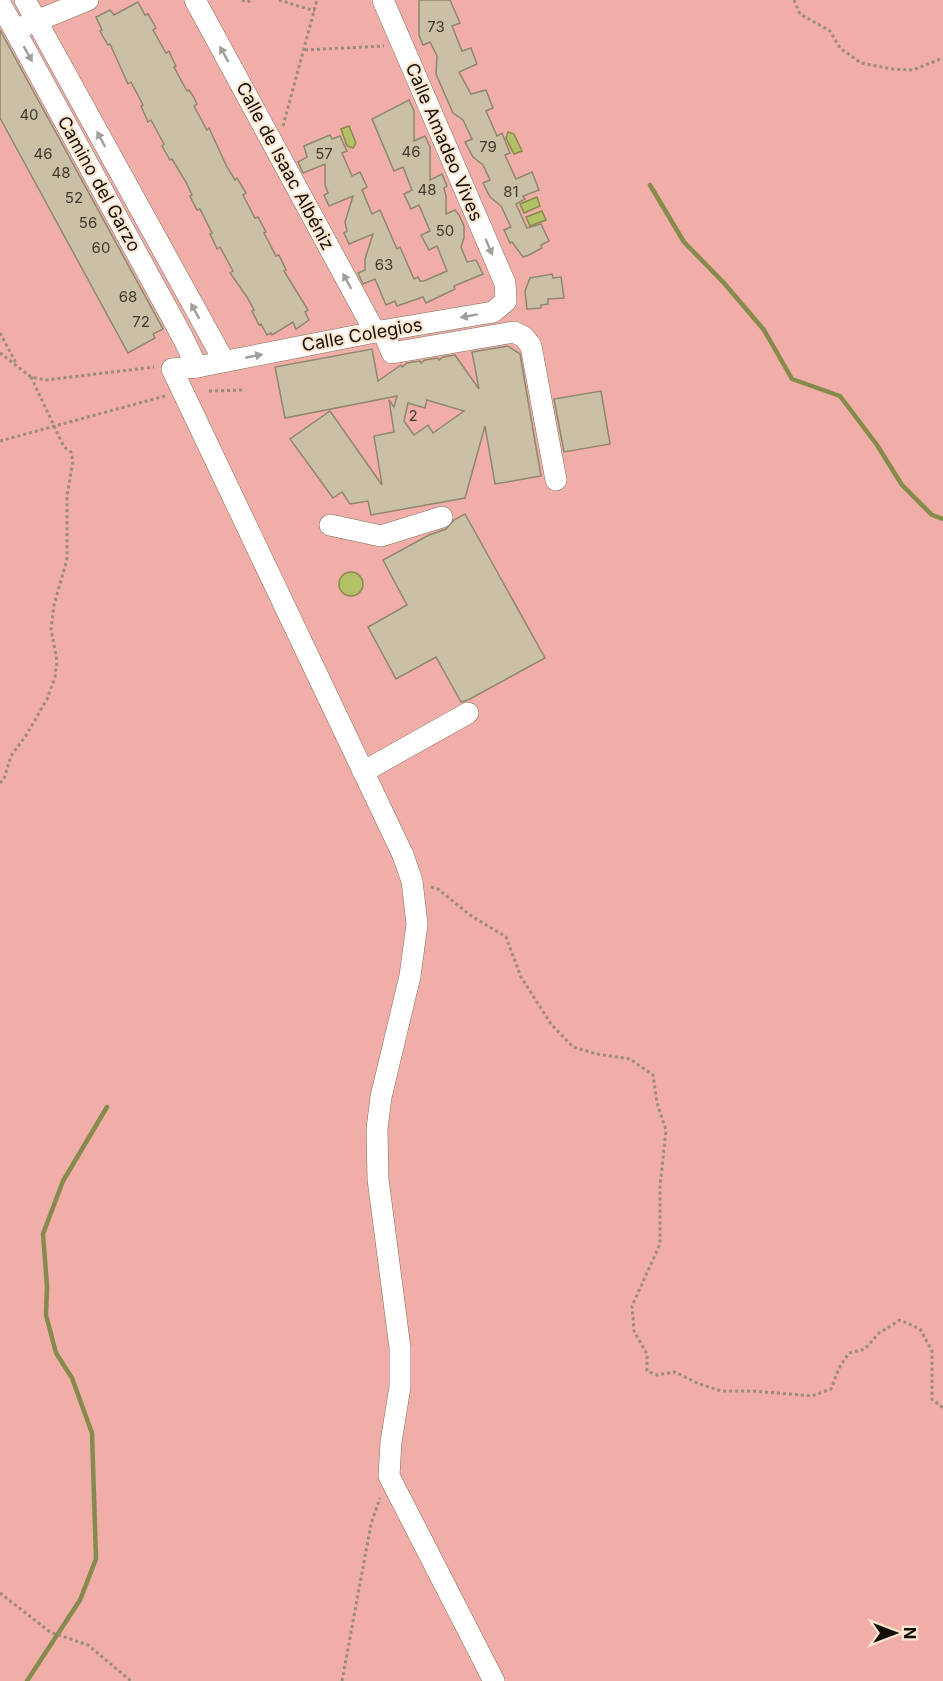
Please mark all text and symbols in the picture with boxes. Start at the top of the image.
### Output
house number: 73 [427,17,445,36]
one-way arrow [23,46,33,63]
one-way arrow [219,46,230,62]
street label: Calle Amadeo Vives [402,60,487,224]
street label: Calle de Isaac Albéniz [232,78,339,253]
house number: 40 [19,105,39,124]
street label: Camino del Garzo [54,112,145,255]
one-way arrow [96,131,106,148]
house number: 79 [479,137,497,156]
house number: 46 [402,142,421,161]
house number: 46 [34,144,53,163]
house number: 57 [315,144,333,163]
house number: 48 [52,163,70,182]
house number: 48 [418,180,436,199]
house number: 81 [503,182,519,201]
house number: 52 [65,188,83,207]
house number: 56 [79,213,97,232]
house number: 50 [436,221,454,240]
house number: 60 [92,238,110,257]
one-way arrow [485,238,494,256]
house number: 63 [375,255,393,274]
one-way arrow [342,272,352,289]
house number: 68 [119,287,137,306]
one-way arrow [190,302,200,319]
house number: 72 [132,312,150,331]
one-way arrow [459,312,478,321]
street label: Calle Colegios [300,314,424,355]
one-way arrow [245,351,264,360]
house number: 2 [408,406,418,425]
north arrow [865,1603,925,1663]
text: N [900,1627,920,1639]

